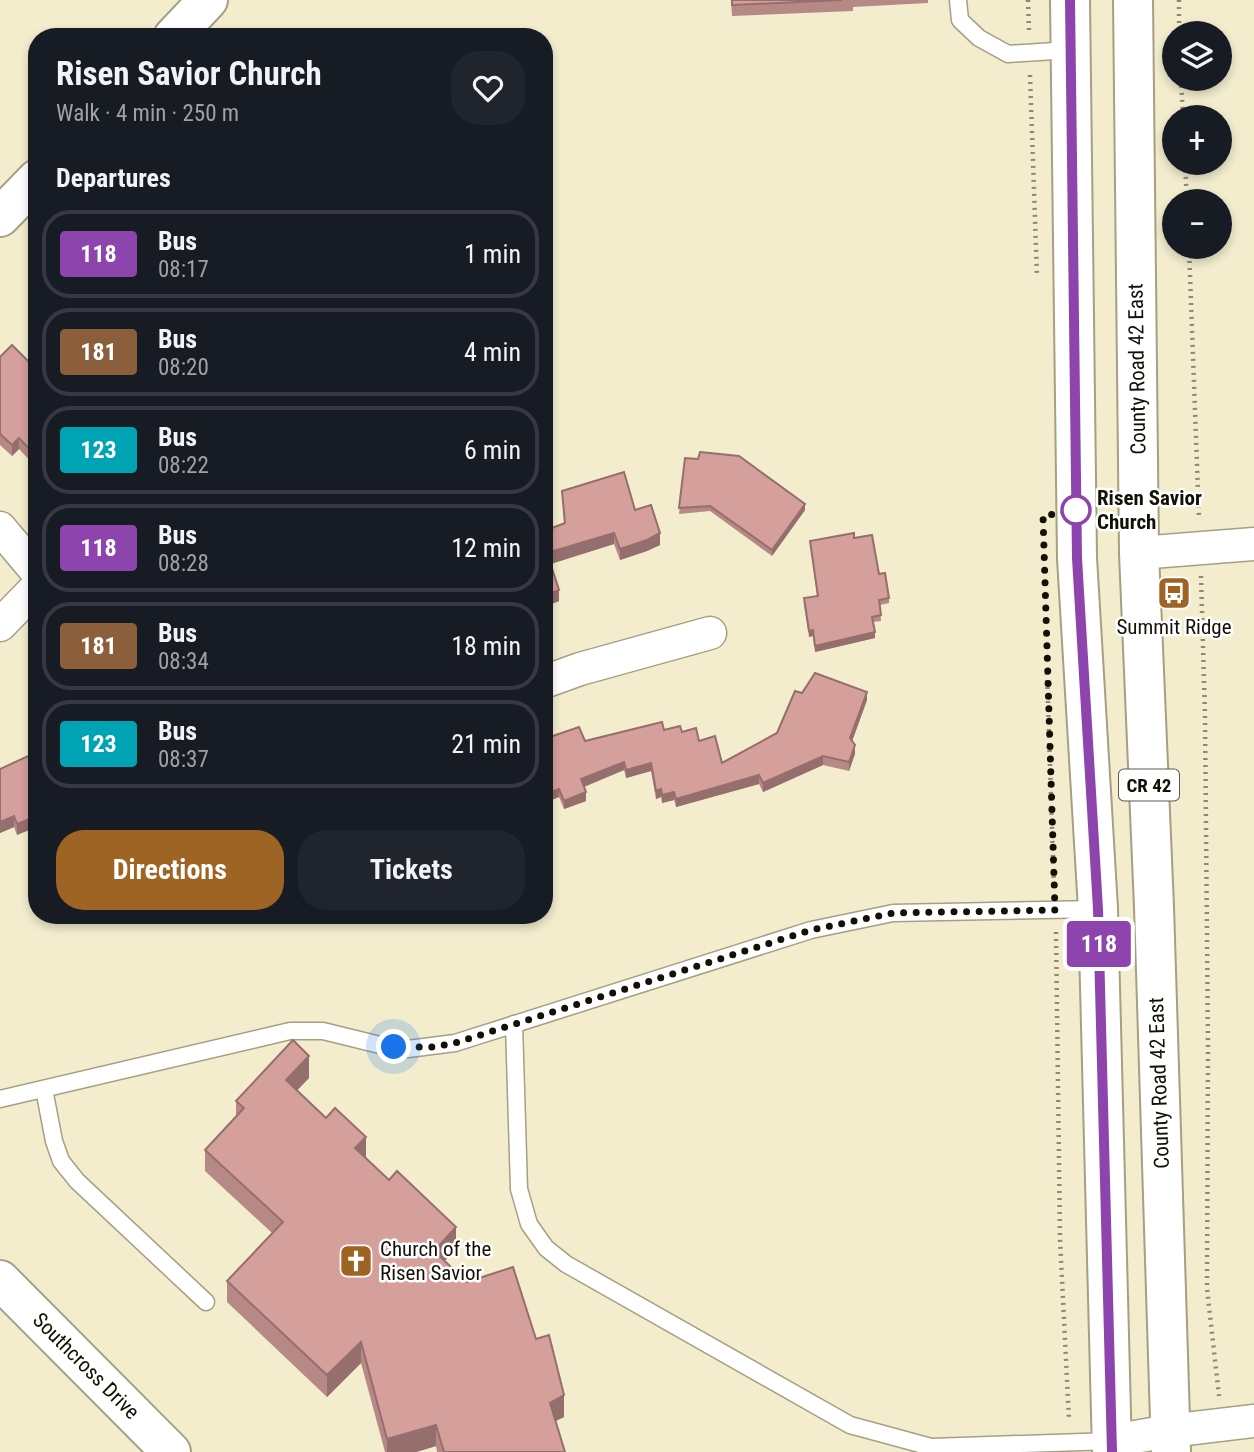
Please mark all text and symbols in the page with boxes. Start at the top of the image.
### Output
map controls [1162,21,1232,259]
button: layers [1162,21,1232,91]
button: heart [451,51,525,125]
text: Risen Savior Church [56,54,322,93]
text: Walk · 4 min · 250 m [56,100,239,127]
button: + [1162,105,1232,175]
text: Departures [56,163,171,193]
button: − [1162,189,1232,259]
text: Bus [158,226,197,256]
text: 1 min [464,239,521,269]
text: 118 [80,240,117,268]
text: 08:17 [158,256,209,283]
street label: County Road 42 East [1124,283,1150,455]
text: Bus [158,324,197,354]
text: 4 min [464,337,521,367]
text: 181 [80,338,117,366]
text: 08:20 [158,354,209,381]
text: Bus [158,422,197,452]
text: 6 min [464,435,521,465]
text: 123 [80,436,117,464]
text: 08:22 [158,452,209,479]
place label: Risen Savior Church [1097,486,1202,534]
marker: Risen Savior Church [1061,495,1091,525]
text: Bus [158,520,197,550]
text: 12 min [451,533,521,563]
text: 118 [80,534,117,562]
text: 08:28 [158,550,209,577]
bus stop icon: Summit Ridge [1155,574,1193,612]
place label: Summit Ridge [1116,615,1232,639]
text: Bus [158,618,197,648]
text: 18 min [451,631,521,661]
text: 181 [80,632,117,660]
text: 08:34 [158,648,209,675]
text: Bus [158,716,197,746]
text: 21 min [451,729,521,759]
text: 123 [80,730,117,758]
text: 08:37 [158,746,209,773]
road number: CR 42 [1119,770,1179,800]
button: Directions [56,830,284,910]
button: Tickets [298,830,525,910]
line badge: 118 [1059,921,1139,967]
text: 118 [1081,930,1117,958]
street label: County Road 42 East [1144,997,1174,1169]
your location [376,1029,411,1064]
place label: Church of the Risen Savior [380,1237,491,1285]
church icon: Church of the Risen Savior [337,1242,375,1280]
street label: Southcross Drive [28,1308,144,1424]

